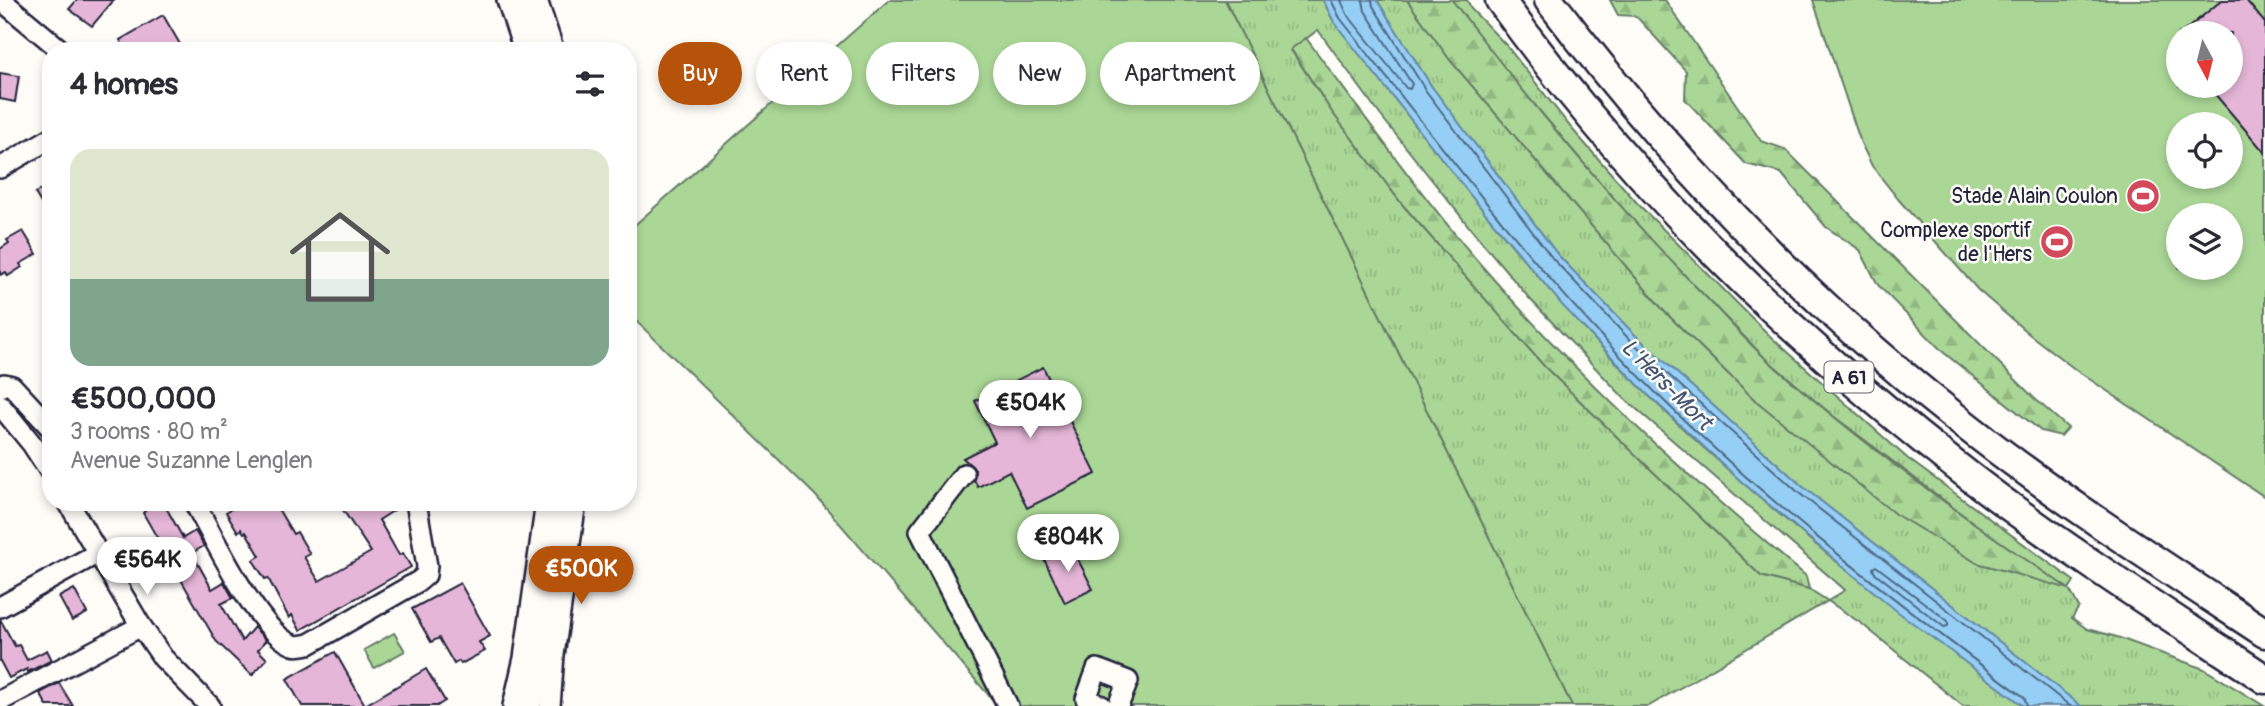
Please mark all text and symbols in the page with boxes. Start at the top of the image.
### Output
north arrow [2166,21,2244,98]
map controls [2166,21,2243,280]
chip: Buy [658,42,742,105]
chip: Rent [756,42,852,105]
chip: Filters [866,42,979,105]
chip: New [993,42,1086,105]
chip: Apartment [1100,42,1260,105]
icon: filters [571,65,609,103]
text: 4 homes [70,66,178,103]
button: locate [2166,112,2243,189]
sports icon: Stade Alain Coulon [2124,177,2162,215]
place label: Stade Alain Coulon [1951,183,2118,210]
icon: home [277,194,403,320]
button: layers [2166,203,2243,280]
place label: Complexe sportif de l'Hers [1880,217,2033,268]
sports icon: Complexe sportif de l'Hers [2038,223,2076,261]
water label: L'Hers-Mort [1615,333,1720,438]
road number: A 61 [1825,362,1874,392]
text: €500,000 [70,380,216,417]
pin: €504K [981,380,1079,440]
text: €504K [995,388,1065,417]
text: 3 rooms · 80 m² [70,417,228,446]
text: Avenue Suzanne Lenglen [70,446,313,475]
pin: €804K [1019,514,1117,574]
text: €804K [1033,522,1103,551]
pin: €564K [98,538,196,597]
text: €564K [113,545,181,574]
pin: €500K [532,546,630,606]
text: €500K [545,554,617,583]

